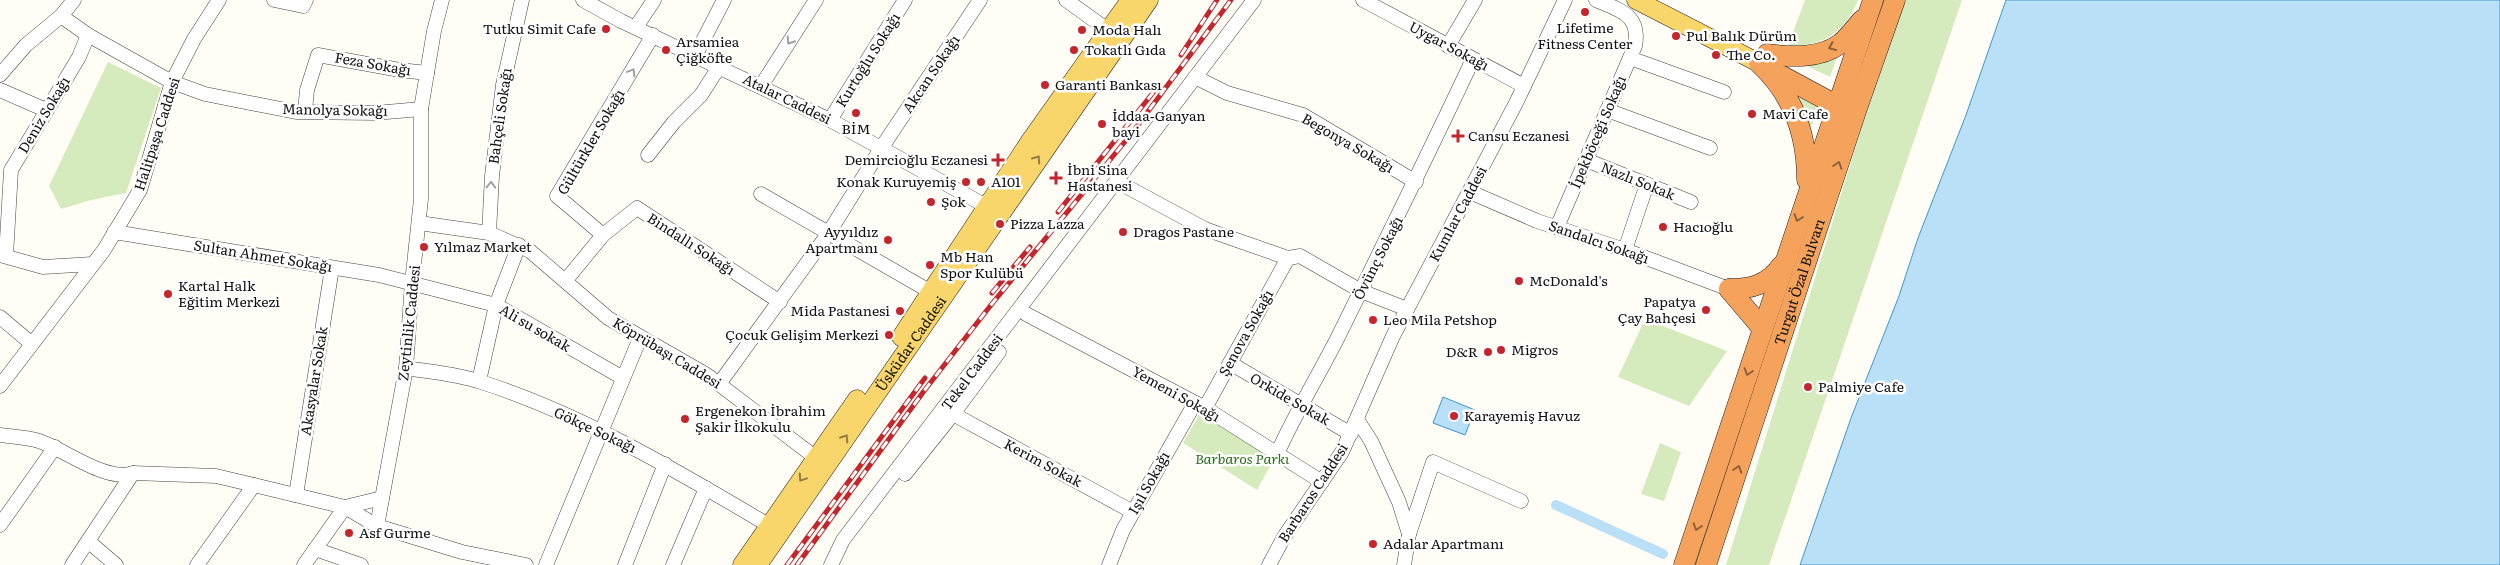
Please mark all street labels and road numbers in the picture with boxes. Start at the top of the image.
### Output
street label: Kurtoğlu Sokağı [830,8,904,111]
street label: Uygar Sokağı [1406,16,1493,75]
street label: Akcan Sokağı [897,30,964,116]
street label: Feza Sokağı [333,46,413,80]
street label: Bahçeli Sokağı [482,66,516,165]
street label: Atalar Caddesi [740,68,835,128]
street label: Deniz Sokağı [12,72,74,157]
street label: İpekböceği Sokağı [1564,72,1630,191]
street label: Halitpaşa Caddesi [128,74,184,193]
street label: Gültürkler Sokağı [552,85,629,198]
street label: Manolya Sokağı [282,98,388,120]
street label: Begonya Sokağı [1299,108,1399,177]
street label: Nazlı Sokak [1598,156,1679,204]
street label: Kumlar Caddesi [1423,162,1491,265]
street label: Bindallı Sokağı [644,207,740,279]
street label: Övünç Sokağı [1347,212,1407,303]
street label: Sandalcı Sokağı [1546,215,1652,268]
street label: Turgut Özal Bulvarı [1768,216,1829,348]
street label: Sultan Ahmet Sokağı [192,234,334,276]
street label: Zeytinlik Caddesi [392,264,424,382]
street label: Şenova Sokağı [1213,285,1277,379]
street label: Üsküdar Caddesi [870,291,950,395]
street label: Ali su sokak [496,299,575,356]
street label: Köprübaşı Caddesi [609,312,726,393]
street label: Akasyalar Sokak [295,324,332,437]
street label: Tekel Caddesi [936,329,1007,414]
street label: Yemeni Sokağı [1129,361,1225,426]
street label: Orkide Sokak [1247,367,1335,429]
street label: Gökçe Sokağı [551,401,640,457]
street label: Kerim Sokak [1001,433,1087,491]
street label: Barbaros Caddesi [1273,439,1352,546]
street label: Işıl Sokağı [1123,447,1174,518]

